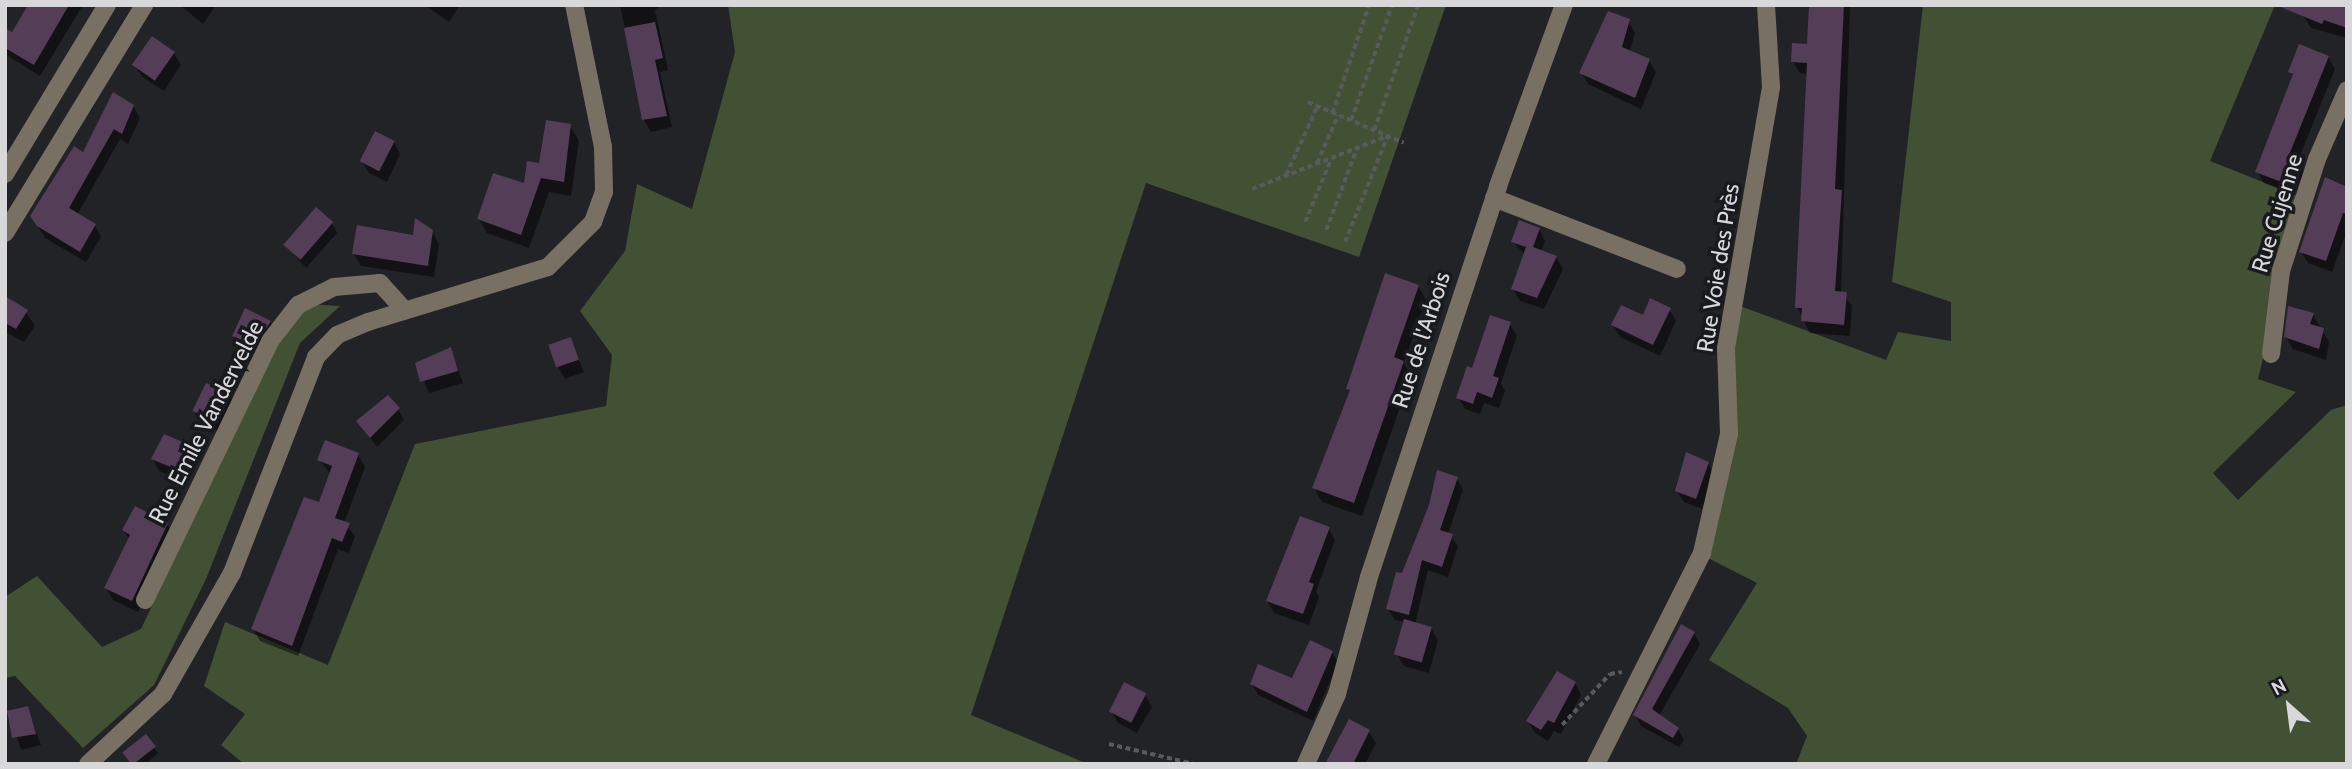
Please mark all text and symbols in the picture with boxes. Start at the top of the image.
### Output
street label: Rue Cujenne [2246,150,2308,276]
street label: Rue Voie des Près [1691,182,1745,354]
street label: Rue de l'Arbois [1386,268,1456,412]
street label: Rue Emile Vandervelde [143,316,269,528]
north arrow [2254,671,2324,741]
text: N [2268,674,2290,700]

